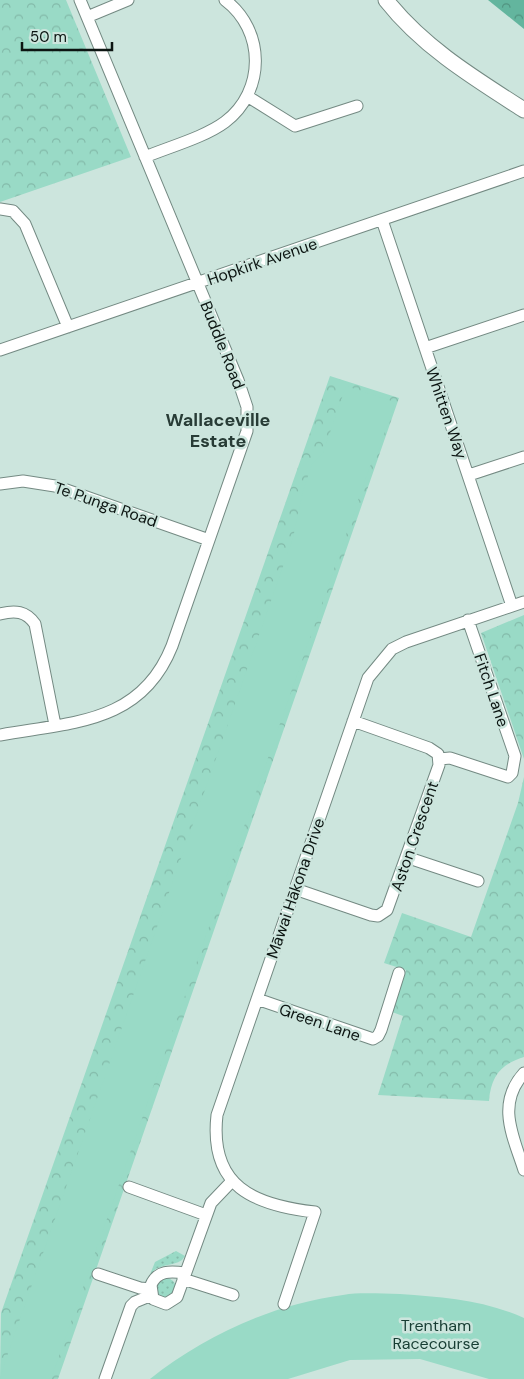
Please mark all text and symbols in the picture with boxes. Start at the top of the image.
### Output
scale bar [22,20,112,52]
text: 50 m [30,27,67,47]
street label: Hopkirk Avenue [204,233,320,290]
street label: Buddle Road [195,298,250,392]
street label: Whitten Way [421,365,472,462]
district label: Wallaceville Estate [166,408,271,453]
street label: Te Punga Road [52,477,160,532]
street label: Fitch Lane [469,651,514,730]
street label: Aston Crescent [386,778,443,894]
street label: Māwai Hākona Drive [262,815,329,961]
street label: Green Lane [276,999,363,1046]
park label: Trentham Racecourse [392,1315,480,1354]

